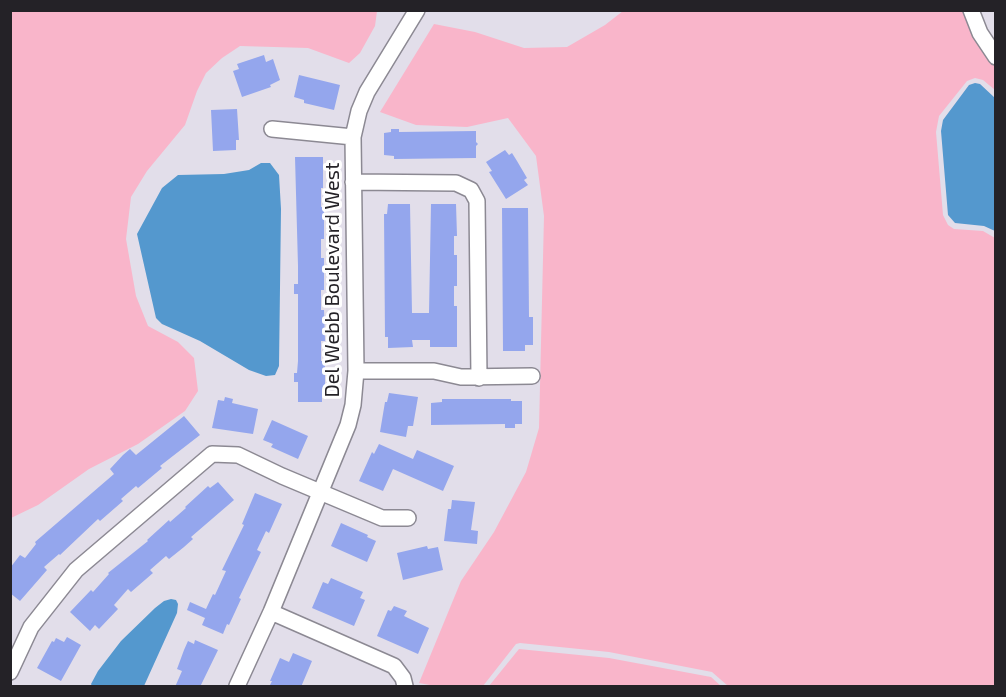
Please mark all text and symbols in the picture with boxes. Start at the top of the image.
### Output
street label: Del Webb Boulevard West [320,162,344,398]

